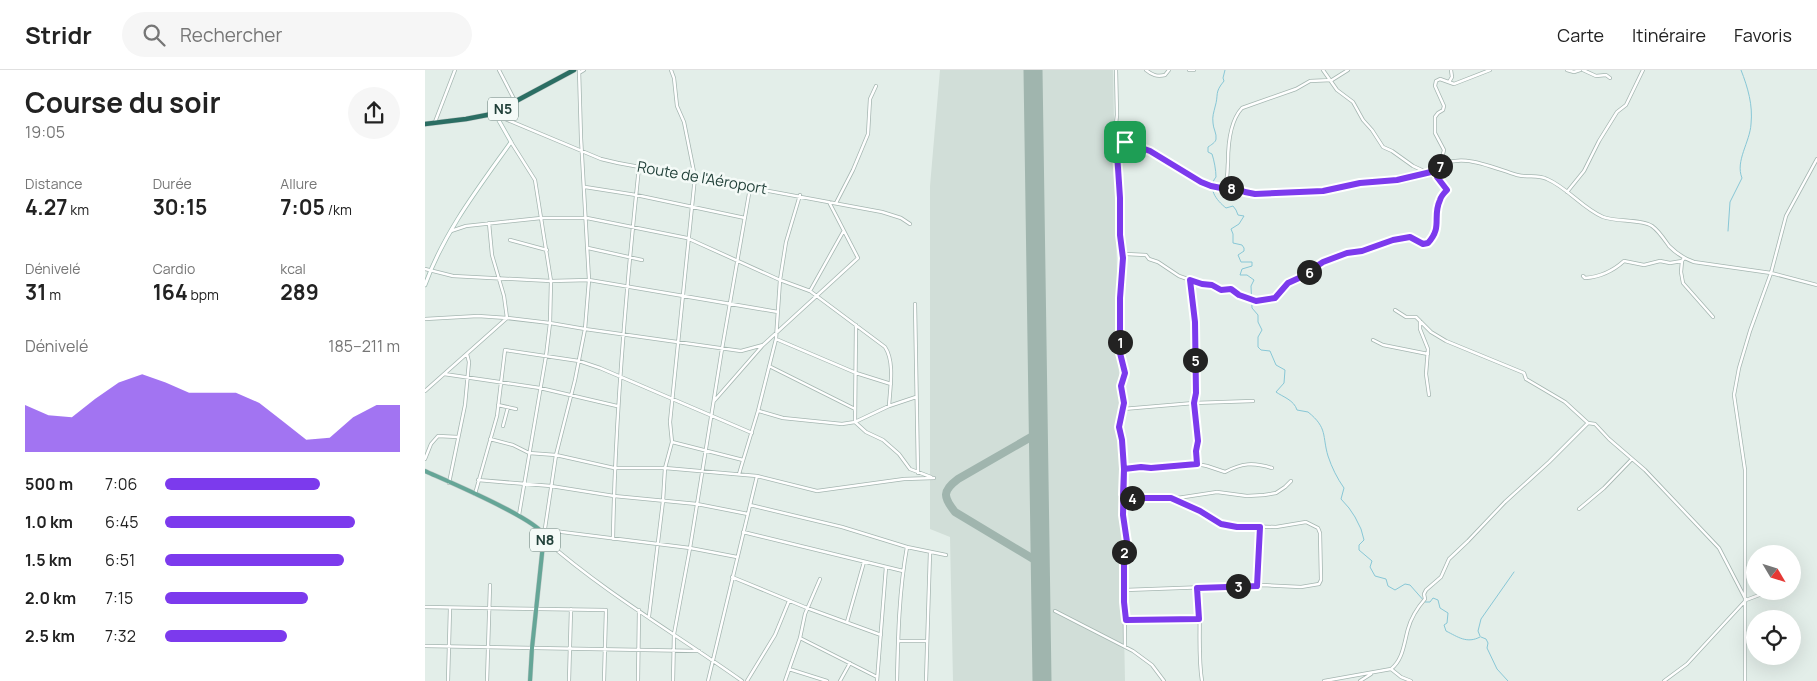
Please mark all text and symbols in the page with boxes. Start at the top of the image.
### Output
search box [122,12,472,57]
text: Stridr [25,18,92,51]
icon: search [140,21,168,49]
text: Rechercher [180,22,282,48]
text: Carte [1557,23,1604,47]
text: Itinéraire [1632,23,1706,47]
text: Favoris [1734,23,1792,47]
text: Course du soir [25,83,221,121]
button: share [348,87,400,139]
road number: N5 [488,98,518,120]
text: 19:05 [25,121,65,143]
pin [1104,121,1146,163]
icon: arrive [1111,128,1139,156]
pin: 7 [1427,154,1453,178]
street label: Route de l'Aéroport [636,156,769,199]
text: 7 [1437,157,1444,176]
text: Distance [25,174,82,193]
text: Durée [153,174,192,193]
text: Allure [280,174,317,193]
pin: 8 [1219,176,1243,200]
text: 8 [1227,179,1236,198]
text: 4.27 [25,193,67,221]
text: 30:15 [153,193,207,221]
text: 7:05 [280,193,325,221]
text: km [67,200,89,219]
text: /km [325,200,352,219]
text: Dénivelé [25,259,80,278]
text: Cardio [153,259,195,278]
text: kcal [280,259,306,278]
pin: 6 [1297,260,1321,284]
text: 6 [1305,263,1314,282]
text: 31 [25,278,46,306]
text: 164 [153,278,188,306]
text: 289 [280,278,319,306]
text: m [46,285,61,304]
text: bpm [188,285,219,304]
pin: 1 [1107,330,1133,354]
text: 1 [1117,333,1124,352]
text: Dénivelé [25,335,88,357]
text: 185–211 m [328,335,400,357]
pin: 5 [1183,348,1207,372]
text: 5 [1191,351,1200,370]
text: 500 m [25,473,73,495]
text: 7:06 [105,473,138,495]
pin: 4 [1119,486,1145,510]
text: 4 [1128,489,1137,508]
text: 1.0 km [25,511,73,533]
text: 6:45 [105,511,138,533]
road number: N8 [530,528,560,552]
pin: 2 [1111,540,1137,564]
text: 2 [1120,543,1129,562]
north arrow [1746,545,1801,600]
map controls [1746,545,1801,665]
text: 1.5 km [25,549,72,571]
text: 6:51 [105,549,135,571]
pin: 3 [1225,574,1251,598]
text: 3 [1234,577,1243,596]
text: 2.0 km [25,587,76,609]
text: 7:15 [105,587,133,609]
button: locate [1746,610,1801,665]
text: 2.5 km [25,625,75,647]
text: 7:32 [105,625,136,647]

